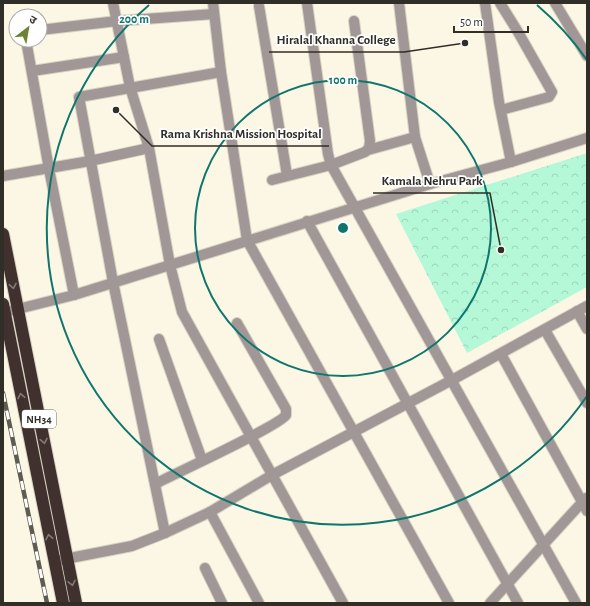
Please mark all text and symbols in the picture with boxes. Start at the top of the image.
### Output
north arrow [8,8,48,48]
scale bar [454,8,528,34]
text: उ [27,13,39,27]
text: 200 m [119,13,149,25]
text: 50 m [460,16,483,28]
callout: Hiralal Khanna College [269,27,404,52]
text: Hiralal Khanna College [276,34,396,47]
text: 100 m [329,74,357,86]
callout: Rama Krishna Mission Hospital [152,121,329,146]
text: Rama Krishna Mission Hospital [160,128,322,141]
callout: Kamala Nehru Park [373,168,490,193]
text: Kamala Nehru Park [382,175,483,188]
centre of rings [336,221,350,235]
one-way arrow [8,283,17,290]
one-way arrow [17,393,26,399]
road number: NH34 [22,410,56,428]
one-way arrow [39,438,47,445]
one-way arrow [45,534,54,541]
one-way arrow [67,579,76,586]

